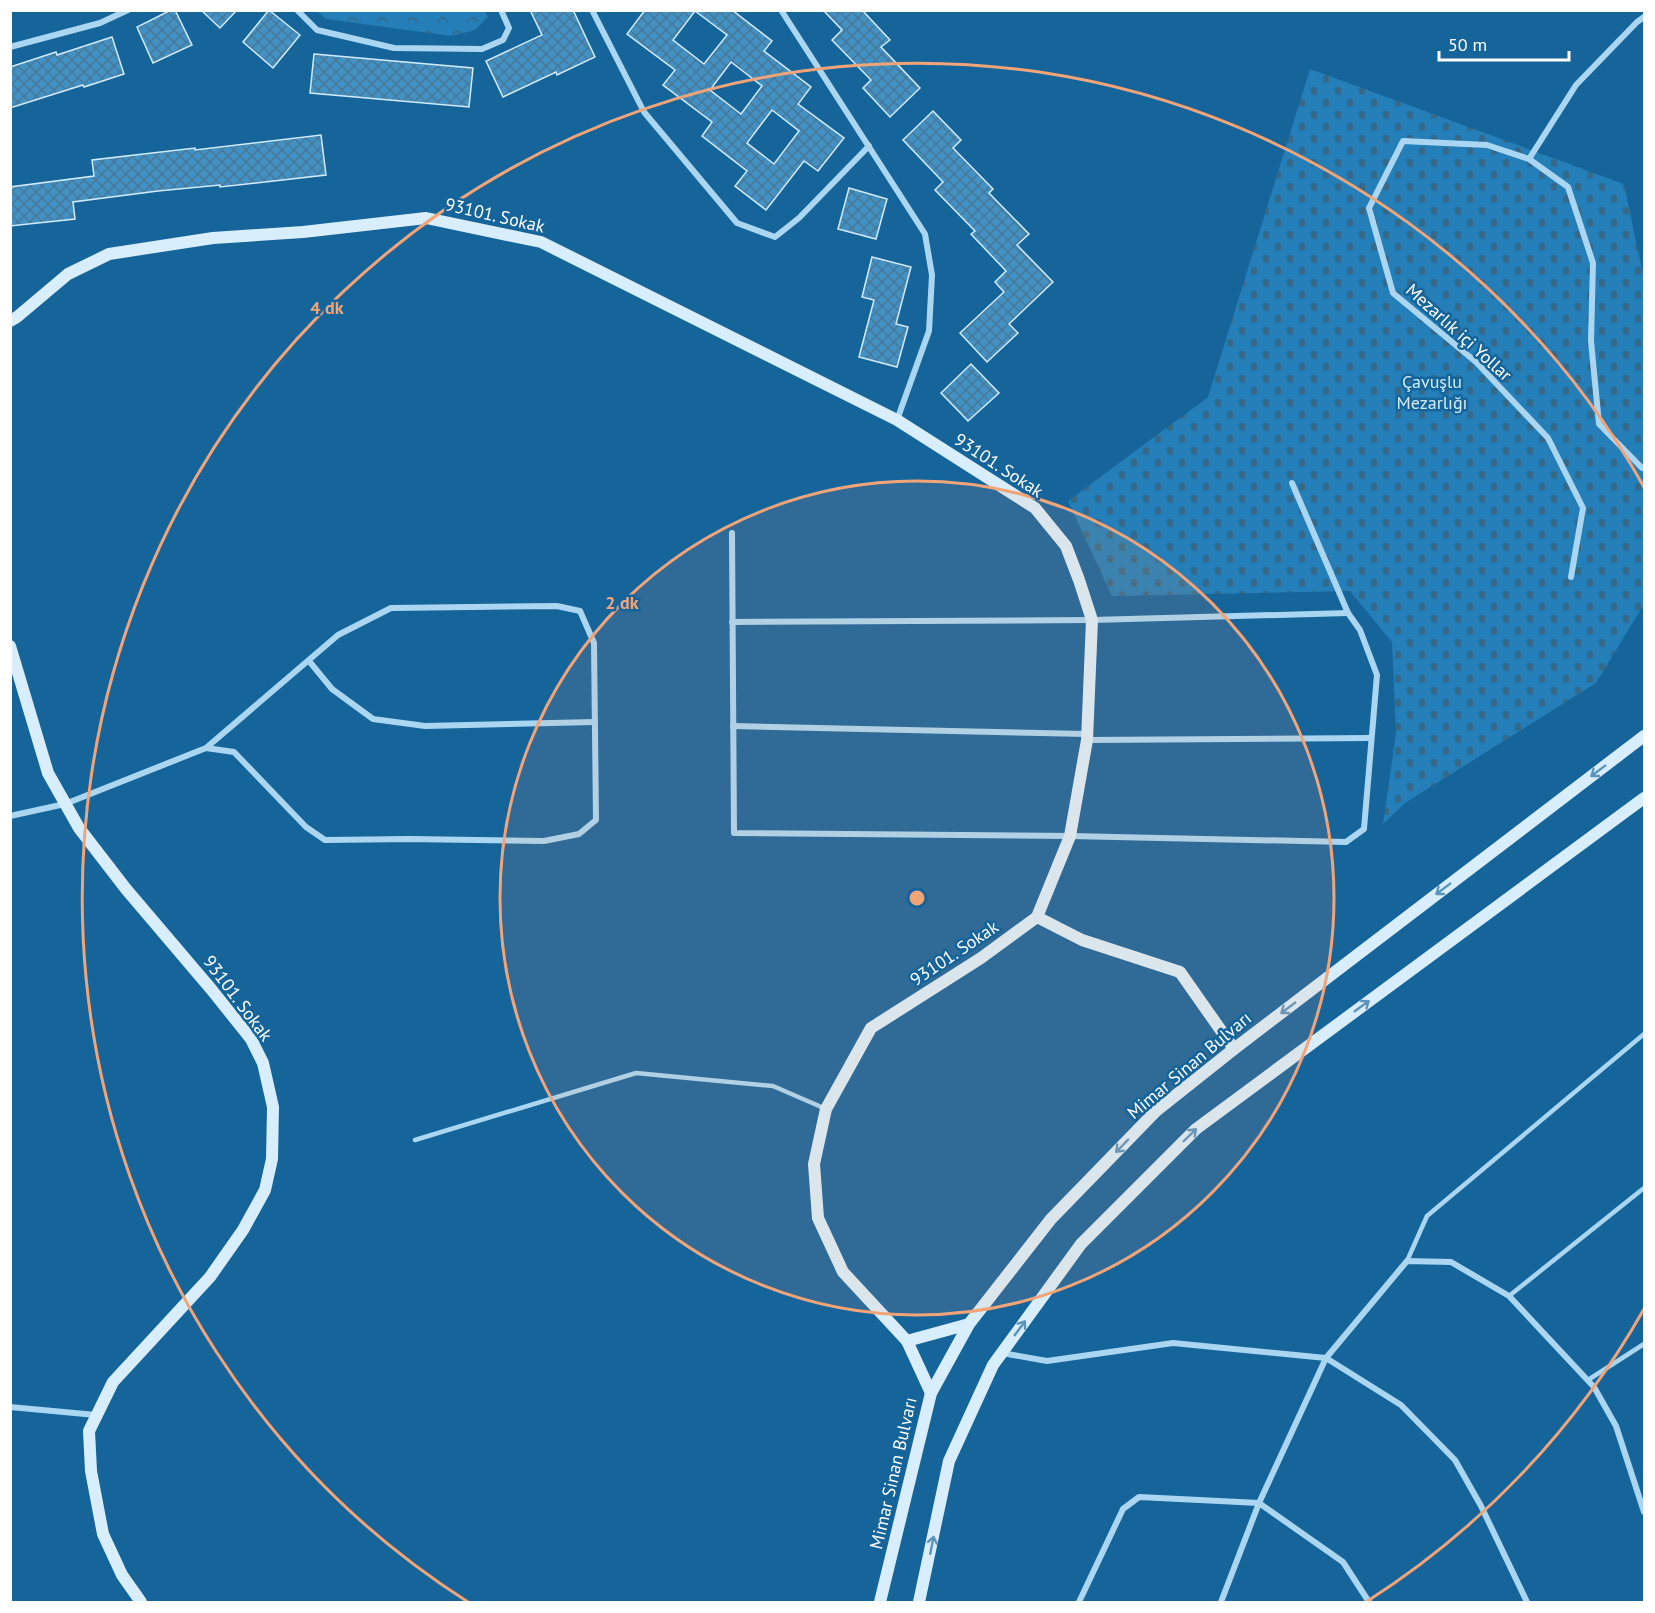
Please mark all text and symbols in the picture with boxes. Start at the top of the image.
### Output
scale bar [1439,24,1570,62]
text: 50 m [1448,33,1487,56]
street label: 93101. Sokak [443,192,547,238]
street label: Mezarlık içi Yollar [1401,278,1517,386]
text: 4 dk [310,296,344,319]
park label: Çavuşlu Mezarlığı [1397,370,1467,414]
street label: 93101. Sokak [950,428,1048,503]
text: 2 dk [605,591,639,614]
one-way arrow [1590,765,1606,778]
one-way arrow [1435,883,1451,896]
centre of rings [907,888,927,908]
street label: 93101. Sokak [905,915,1003,991]
street label: 93101. Sokak [198,950,278,1046]
one-way arrow [1354,999,1370,1012]
one-way arrow [1280,1001,1296,1014]
street label: Mimar Sinan Bulvarı [1122,1006,1256,1124]
one-way arrow [1182,1128,1197,1143]
one-way arrow [1115,1138,1129,1153]
one-way arrow [1013,1321,1026,1337]
street label: Mimar Sinan Bulvarı [864,1395,922,1551]
one-way arrow [927,1536,938,1556]

